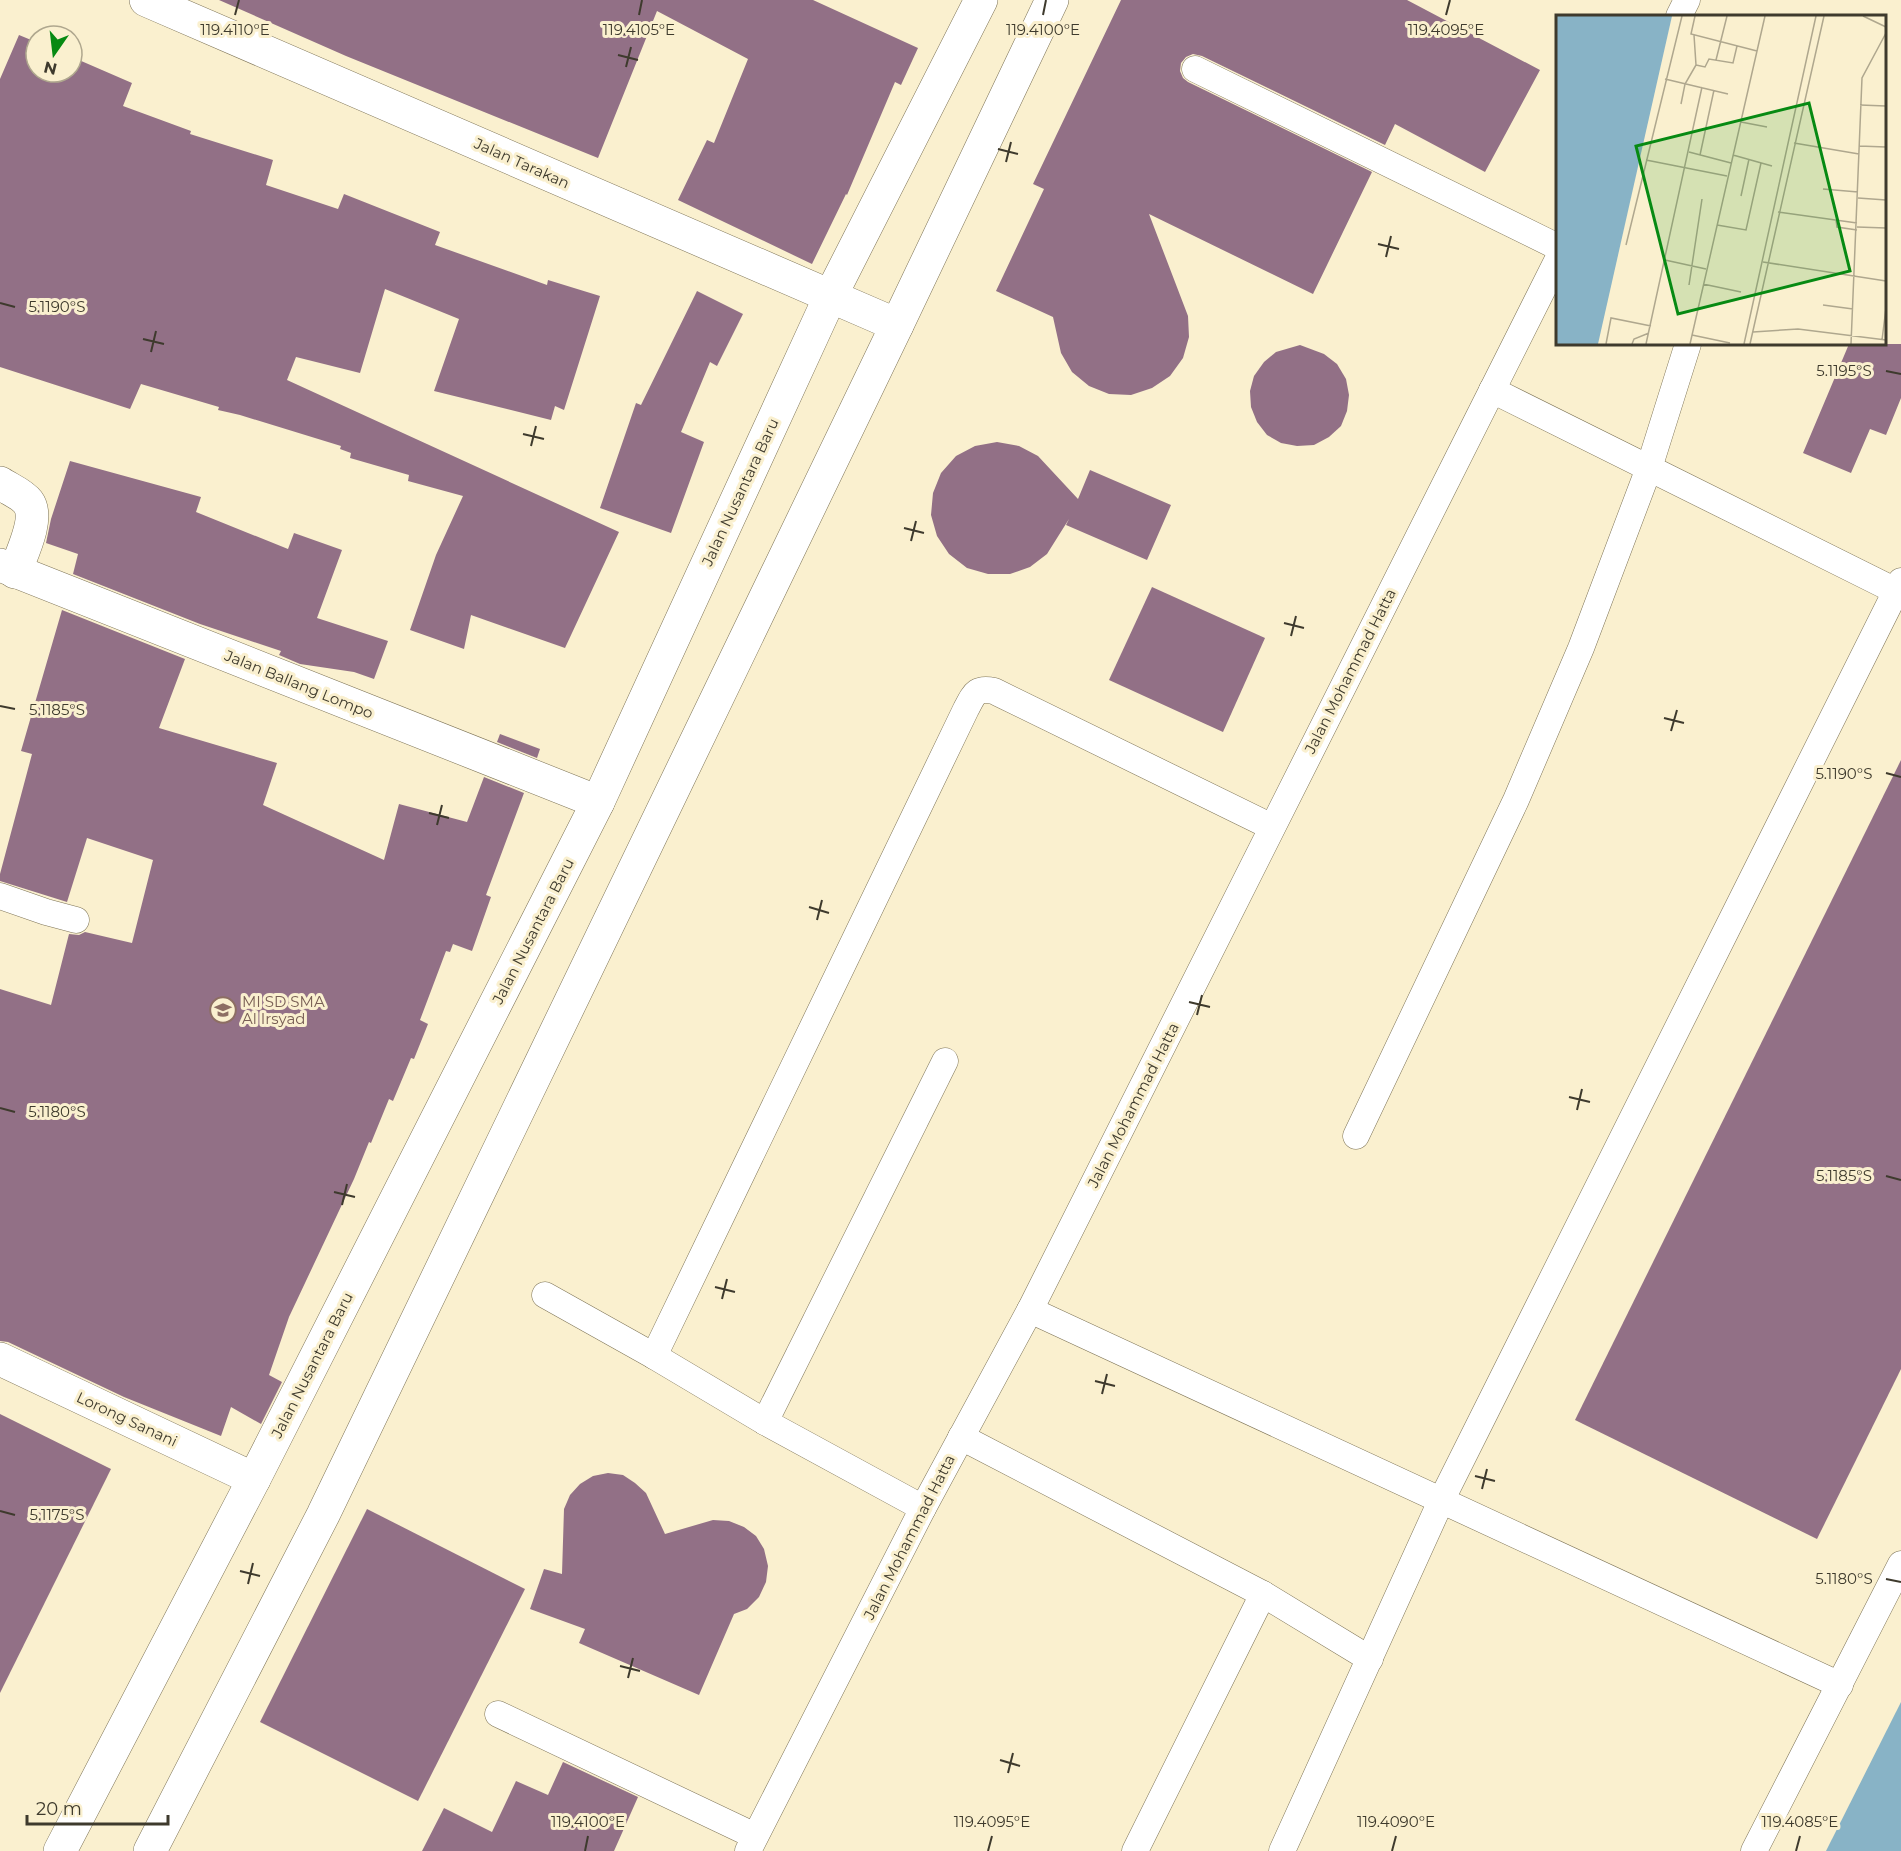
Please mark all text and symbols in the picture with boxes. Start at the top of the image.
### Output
inset map [1556,15,1886,345]
text: 119.4110°E [200,20,270,39]
text: 119.4105°E [603,20,675,39]
text: 119.4100°E [1006,20,1080,39]
text: 119.4095°E [1408,20,1484,39]
north arrow [24,24,84,84]
text: N [42,57,59,79]
street label: Jalan Tarakan [470,133,573,193]
text: 5.1190°S [28,297,86,316]
text: 5.1195°S [1816,361,1872,380]
street label: Jalan Nusantara Baru [697,415,783,570]
street label: Jalan Mohammad Hatta [1300,585,1400,757]
street label: Jalan Ballang Lompo [221,645,376,722]
text: 5.1185°S [29,700,85,719]
text: 5.1190°S [1815,764,1873,783]
street label: Jalan Nusantara Baru [488,855,578,1008]
place label: MI SD SMA Al Irsyad [242,992,325,1028]
school or university icon: MI SD SMA Al Irsyad [208,995,238,1025]
street label: Jalan Mohammad Hatta [1083,1019,1183,1191]
text: 5.1180°S [28,1102,86,1121]
text: 5.1185°S [1816,1166,1872,1185]
street label: Jalan Nusantara Baru [267,1289,357,1442]
street label: Lorong Sanani [74,1387,180,1451]
street label: Jalan Mohammad Hatta [859,1451,959,1623]
text: 5.1175°S [30,1505,84,1524]
text: 5.1180°S [1815,1569,1873,1588]
scale bar [27,1788,168,1826]
text: 20 m [36,1798,82,1820]
text: 119.4100°E [551,1812,625,1831]
text: 119.4095°E [954,1812,1030,1831]
text: 119.4090°E [1357,1812,1435,1831]
text: 119.4085°E [1762,1812,1838,1831]

